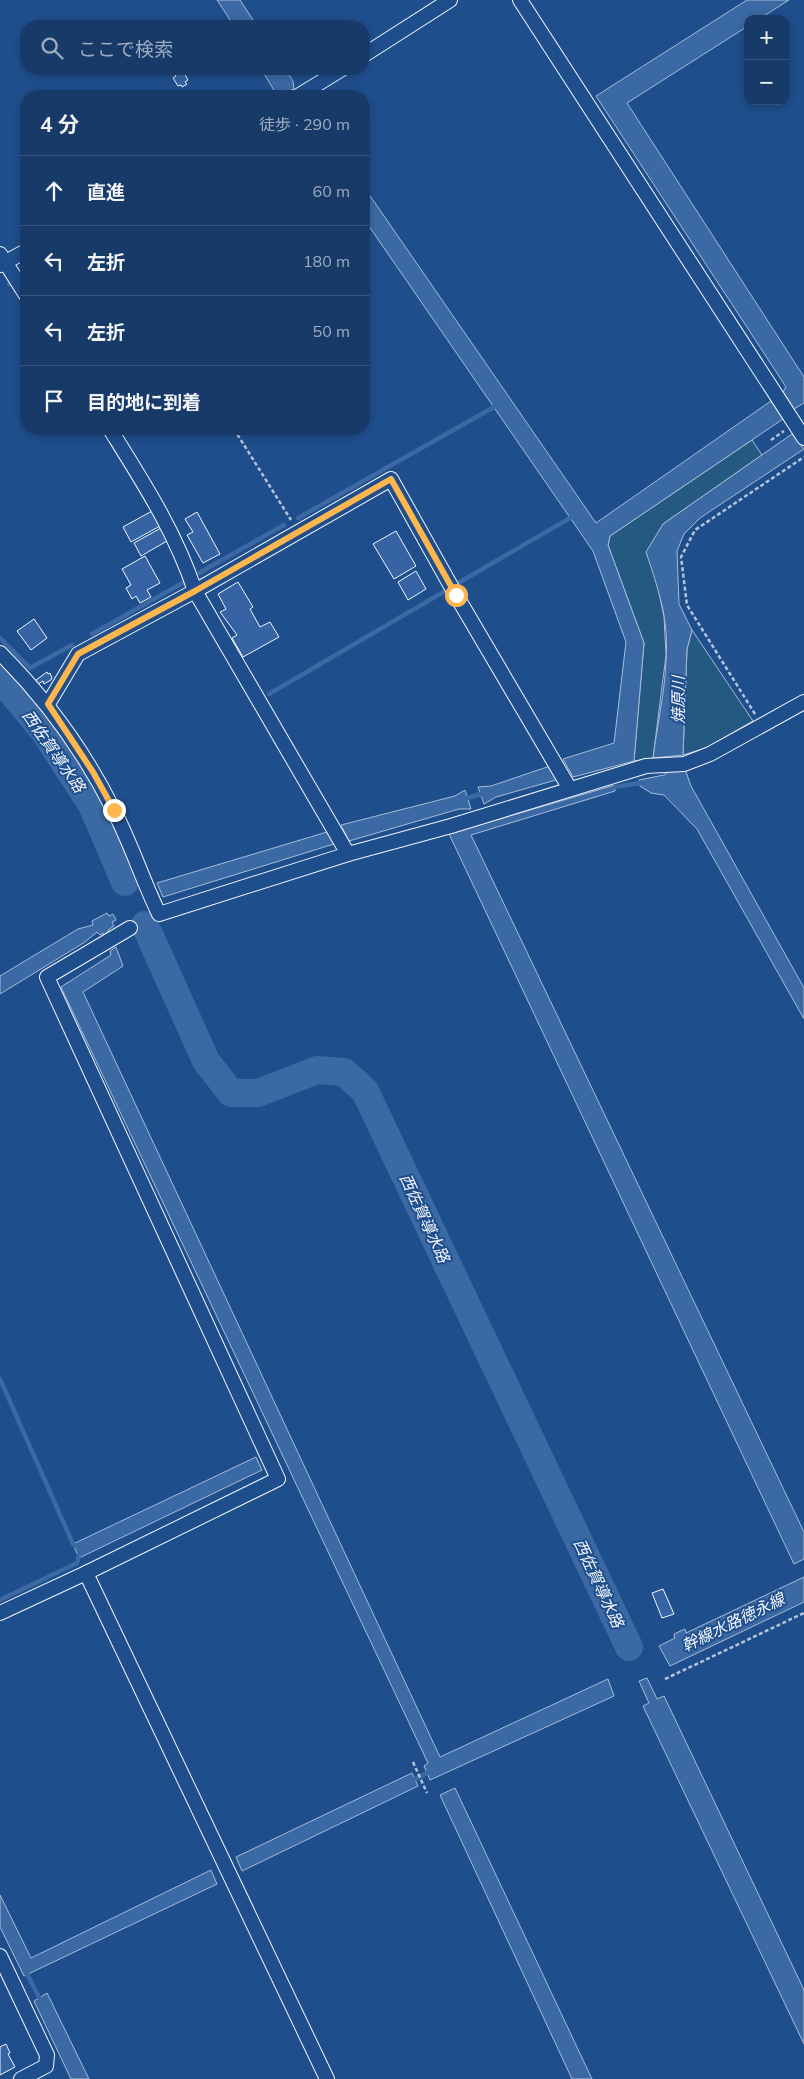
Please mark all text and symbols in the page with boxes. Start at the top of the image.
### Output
map controls [744,15,789,105]
button: + [744,15,789,60]
search box [20,20,370,75]
icon: search [38,34,66,62]
text: ここで検索 [78,37,173,61]
button: − [744,60,789,105]
text: 4 分 [40,111,79,137]
text: 徒歩 · 290 m [259,114,350,134]
icon: ahead [40,177,68,205]
text: 直進 [87,180,125,204]
text: 60 m [313,181,350,201]
icon: left [40,247,68,275]
text: 左折 [87,250,125,274]
text: 180 m [303,251,350,271]
icon: left [40,317,68,345]
text: 左折 [87,320,125,344]
text: 50 m [313,321,350,341]
icon: arrive [40,387,68,415]
text: 目的地に到着 [87,390,201,414]
route start [445,584,468,607]
water label: 焼原川 [668,674,688,724]
water label: 西佐賀導水路 [18,706,91,798]
route end [103,799,126,822]
water label: 西佐賀導水路 [396,1170,455,1268]
water label: 西佐賀導水路 [570,1535,629,1633]
water label: 幹線水路徳永線 [678,1588,790,1656]

